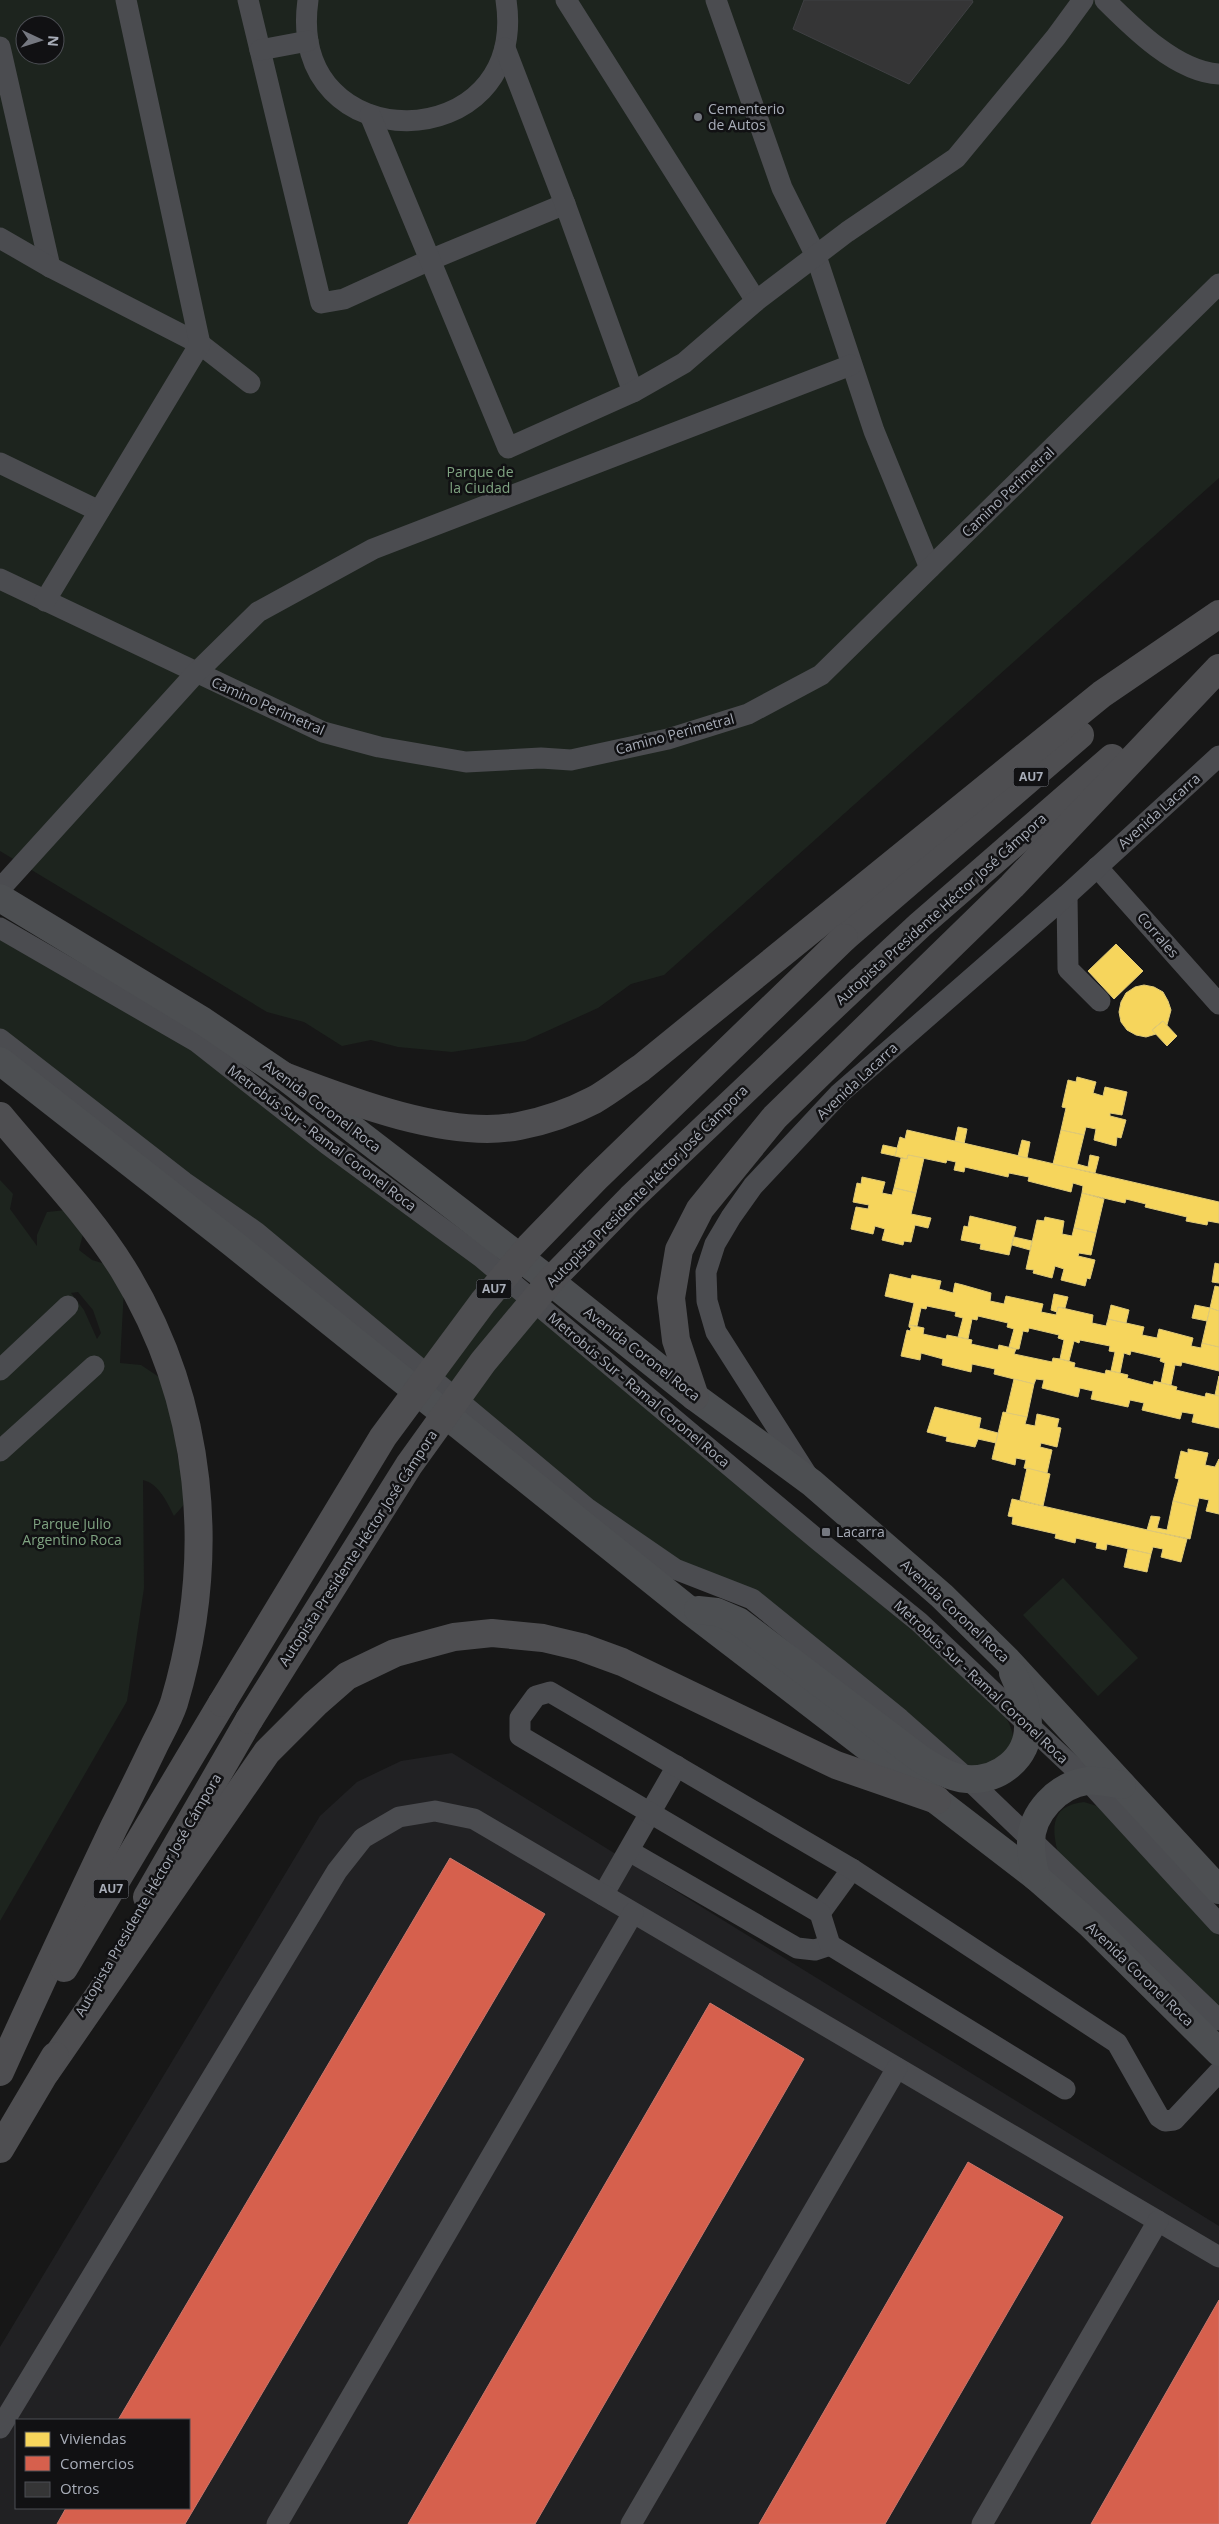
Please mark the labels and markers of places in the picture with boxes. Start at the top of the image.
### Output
place label: Cementerio de Autos [708,99,785,134]
marker: Cementerio de Autos [692,111,704,123]
place label: Lacarra [836,1522,885,1541]
marker: Lacarra [820,1526,832,1538]

